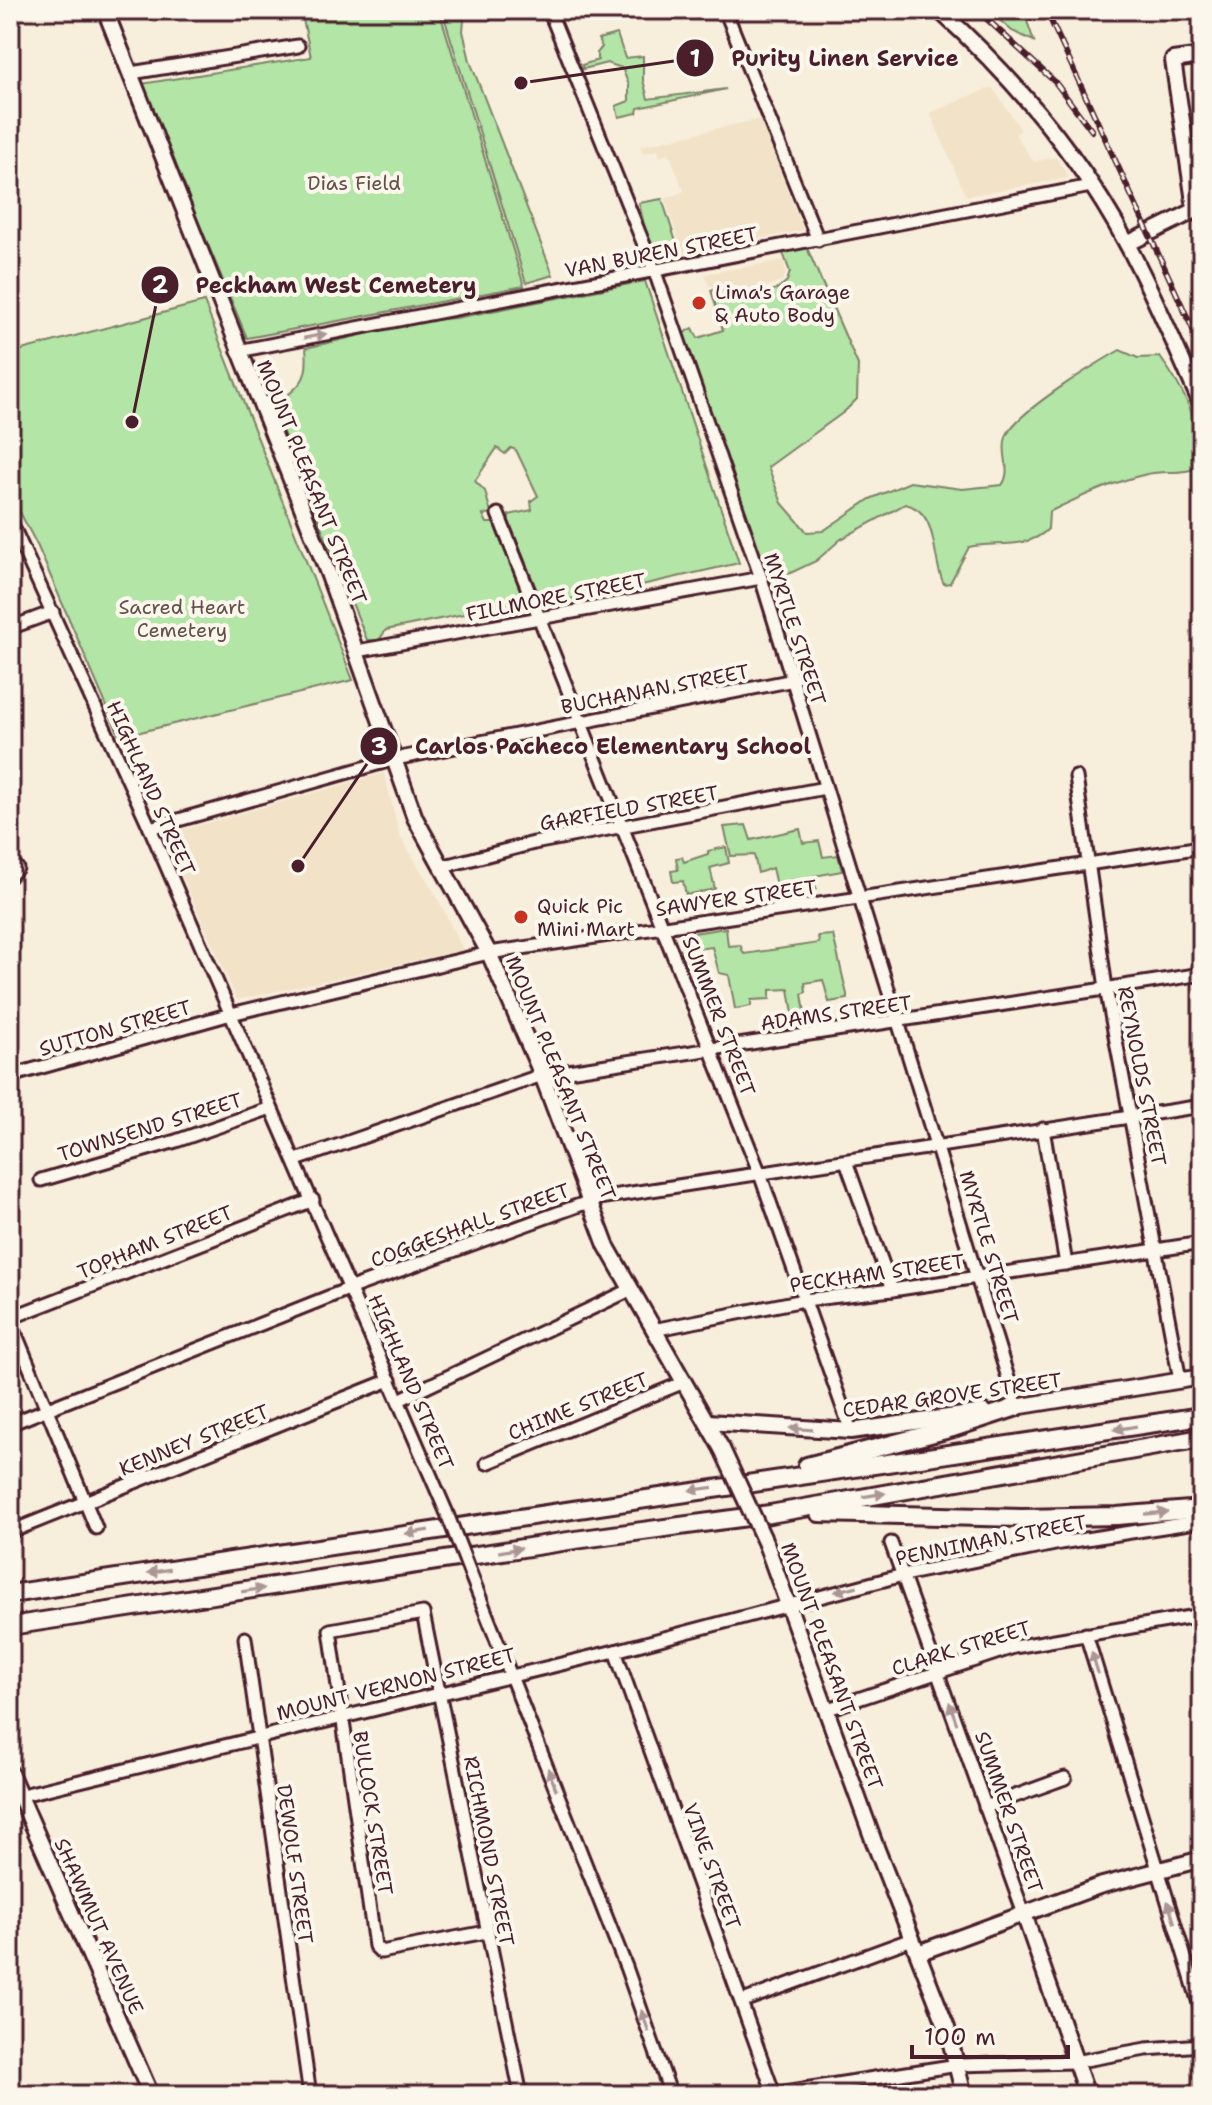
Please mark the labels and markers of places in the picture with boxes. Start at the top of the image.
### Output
callout: Purity Linen Service [675,35,974,81]
callout: Peckham West Cemetery [140,262,492,308]
place label: Lima's Garage & Auto Body [715,279,850,328]
marker: Lima's Garage & Auto Body [690,294,708,312]
callout: Carlos Pacheco Elementary School [359,723,827,769]
place label: Quick Pic Mini Mart [537,893,635,942]
marker: Quick Pic Mini Mart [512,908,530,926]

